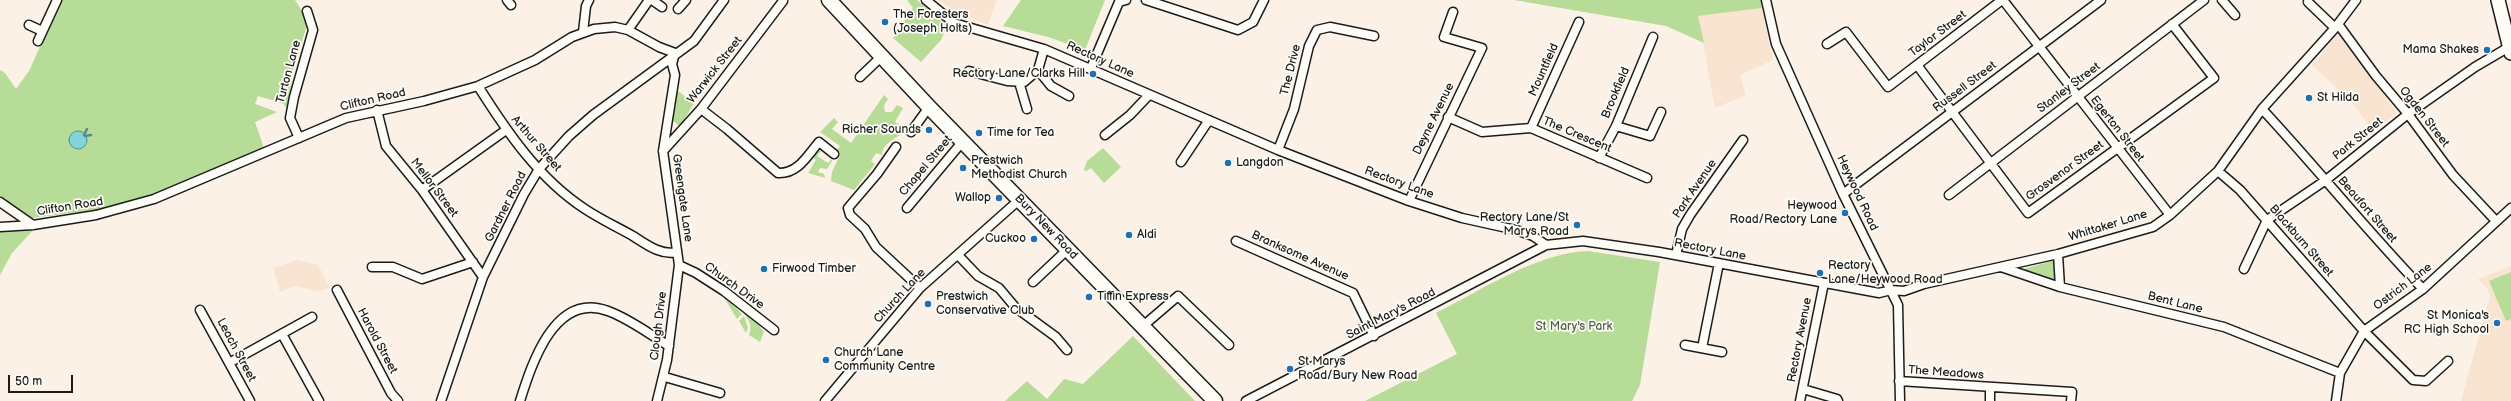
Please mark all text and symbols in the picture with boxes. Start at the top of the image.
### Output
place label: The Foresters (Joseph Holts) [893,8,972,36]
street label: Taylor Street [1906,8,1970,60]
marker: The Foresters (Joseph Holts) [880,17,890,27]
street label: Warwick Street [684,34,746,106]
street label: Turton Lane [274,39,304,105]
street label: Rectory Lane [1064,39,1136,81]
street label: Mountfield [1526,41,1562,99]
street label: The Drive [1278,43,1304,97]
place label: Mama Shakes [2402,43,2479,57]
marker: Mama Shakes [2482,45,2492,55]
street label: Russell Street [1930,58,2000,116]
street label: Stanley Street [2035,60,2103,116]
street label: Brookfield [1599,65,1633,121]
place label: Rectory Lane/Clarks Hill [952,67,1085,81]
marker: Rectory Lane/Clarks Hill [1088,69,1098,79]
street label: Deyne Avenue [1410,81,1458,157]
street label: Ogden Street [2396,84,2452,150]
street label: Clifton Road [339,85,407,115]
place label: St Hilda [2317,91,2359,105]
street label: Egerton Street [2087,93,2147,165]
marker: St Hilda [2304,93,2314,103]
street label: Arthur Street [508,113,564,175]
street label: The Crescent [1540,114,1614,156]
street label: Park Street [2330,114,2386,164]
place label: Richer Sounds [842,123,921,137]
marker: Richer Sounds [924,125,934,135]
place label: Time for Tea [987,126,1054,140]
marker: Time for Tea [974,128,984,138]
street label: Chapel Street [896,133,956,199]
street label: Grosvenor Street [2023,138,2107,204]
street label: Greengate Lane [669,153,695,243]
street label: Heywood Road [1833,153,1881,233]
place label: Prestwich Methodist Church [971,154,1067,182]
street label: Mellor Street [407,156,461,220]
place label: Langdon [1236,156,1284,170]
street label: Park Avenue [1670,157,1720,221]
marker: Langdon [1223,158,1233,168]
marker: Prestwich Methodist Church [958,163,968,173]
street label: Rectory Lane [1362,164,1436,202]
street label: Gardner Road [482,169,530,245]
street label: Beaufort Street [2334,174,2400,246]
place label: Wallop [955,191,991,205]
street label: Bury New Road [1011,191,1081,263]
marker: Wallop [994,193,1004,203]
street label: Clifton Road [36,195,104,219]
place label: Heywood Road/Rectory Lane [1730,199,1837,227]
street label: Blackburn Street [2266,202,2336,280]
street label: Whittaker Lane [2067,207,2149,245]
marker: Heywood Road/Rectory Lane [1840,208,1850,218]
place label: Rectory Lane/St Marys Road [1480,211,1569,239]
marker: Rectory Lane/St Marys Road [1572,220,1582,230]
place label: Aldi [1137,228,1157,242]
street label: Branksome Avenue [1249,228,1351,284]
marker: Aldi [1124,230,1134,240]
place label: Cuckoo [985,232,1026,246]
marker: Cuckoo [1029,234,1039,244]
street label: Rectory Lane [1673,236,1747,264]
street label: Church Drive [701,259,767,313]
place label: Rectory Lane/Heywood Road [1828,259,1943,287]
street label: Ostrich Lane [2371,260,2435,314]
place label: Firwood Timber [772,262,856,276]
marker: Firwood Timber [759,264,769,274]
street label: Church Lane [871,266,929,326]
marker: Rectory Lane/Heywood Road [1815,268,1825,278]
street label: Saint Mary's Road [1344,285,1438,343]
street label: Bent Lane [2146,289,2204,317]
place label: Prestwich Conservative Club [936,290,1035,318]
place label: Tiffin Express [1097,290,1169,304]
street label: Clough Drive [648,291,670,361]
marker: Tiffin Express [1084,292,1094,302]
street label: Rectory Avenue [1785,296,1815,384]
marker: Prestwich Conservative Club [923,299,933,309]
street label: Harold Street [354,306,400,376]
place label: St Monica's RC High School [2404,309,2489,337]
street label: Leach Street [213,316,259,384]
marker: St Monica's RC High School [2492,318,2502,328]
park label: St Mary's Park [1536,320,1612,334]
place label: Church Lane Community Centre [834,346,935,374]
marker: Church Lane Community Centre [821,355,831,365]
place label: St Marys Road/Bury New Road [1298,355,1417,383]
street label: The Meadows [1908,363,1984,383]
marker: St Marys Road/Bury New Road [1285,364,1295,374]
scale bar [10,367,75,393]
text: 50 m [15,374,42,389]

